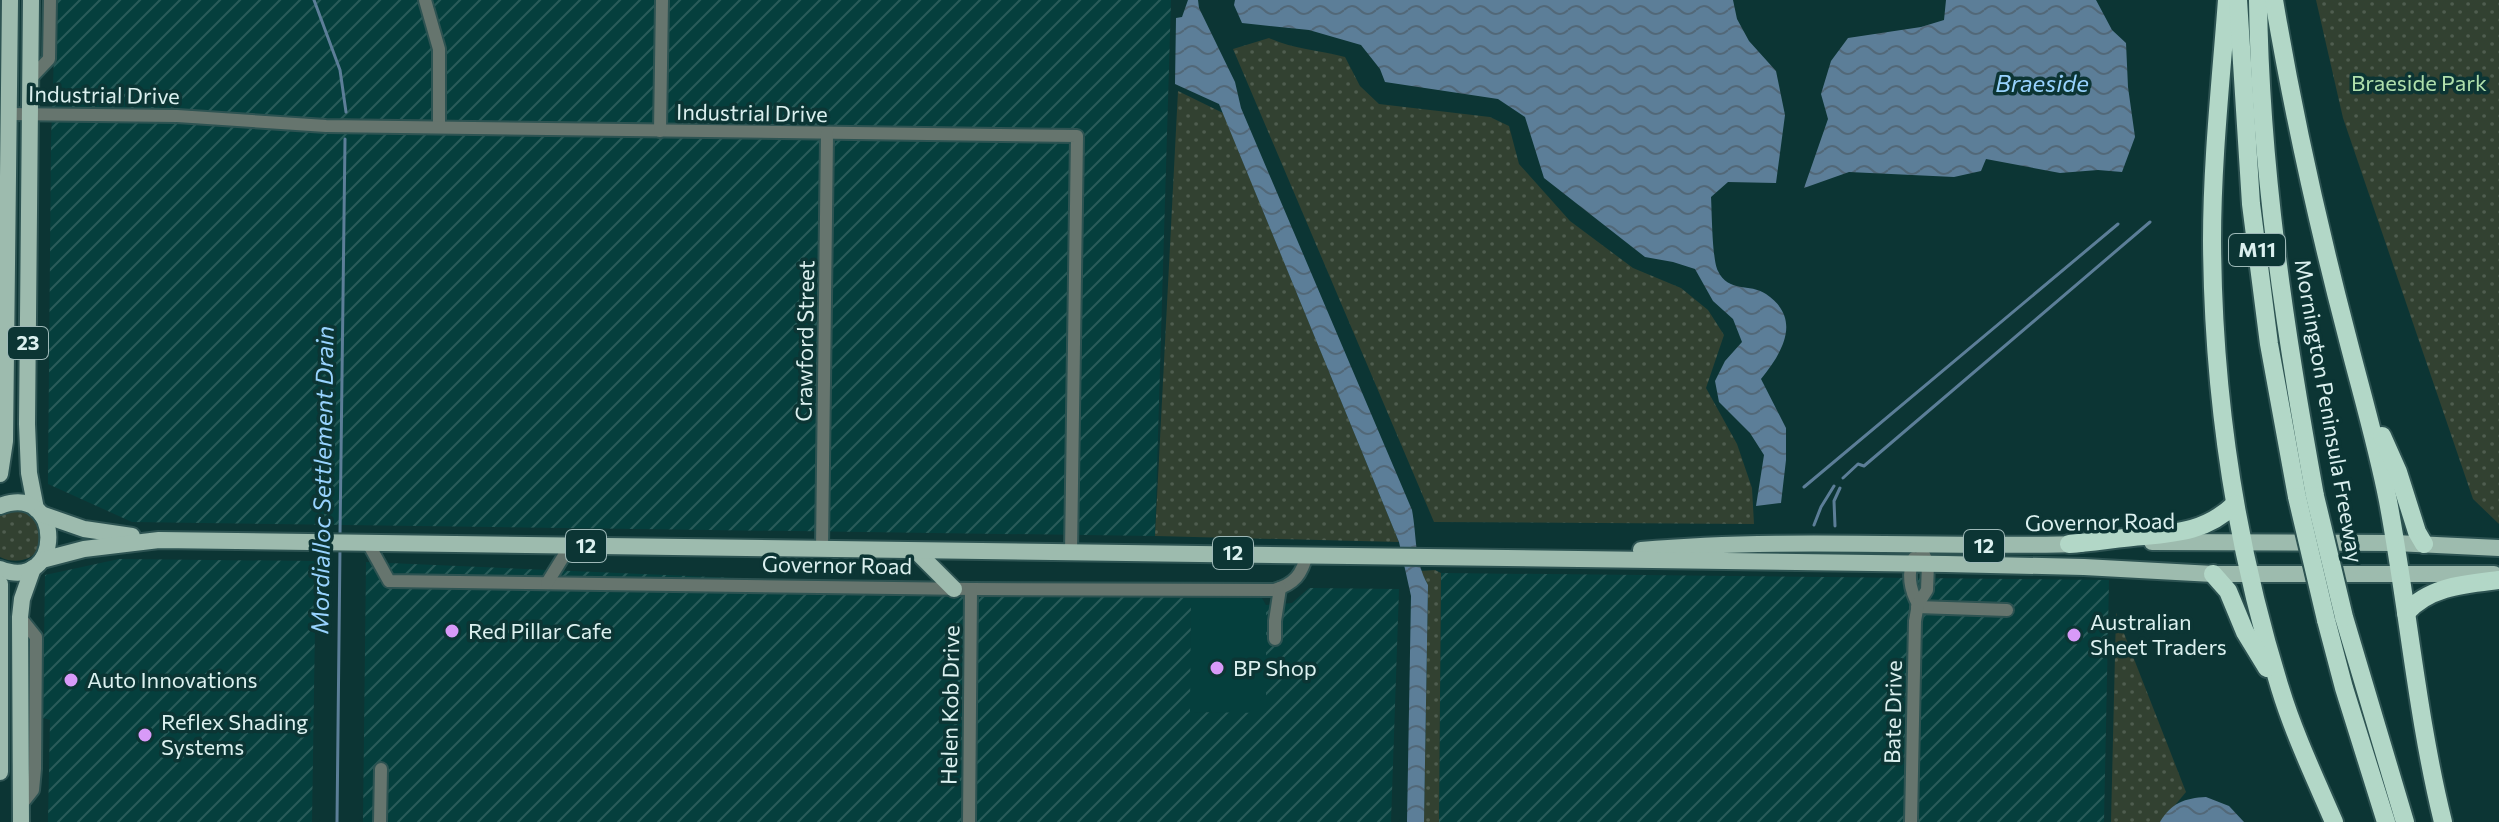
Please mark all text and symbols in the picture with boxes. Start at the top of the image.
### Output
water label: Braeside [1995,68,2089,97]
park label: Braeside Park [2351,69,2487,96]
street label: Industrial Drive [28,80,180,109]
street label: Industrial Drive [676,98,828,127]
road number: M11 [2229,234,2285,266]
street label: Mornington Peninsula Freeway [2289,257,2370,565]
street label: Crawford Street [790,260,819,422]
water label: Mordialloc Settlement Drain [304,326,339,634]
road number: 23 [8,327,48,359]
street label: Governor Road [2025,507,2175,536]
road number: 12 [566,530,606,562]
road number: 12 [1964,530,2004,562]
road number: 12 [1213,537,1253,569]
street label: Governor Road [762,550,912,579]
place label: Australian Sheet Traders [2090,608,2227,660]
place label: Red Pillar Cafe [468,617,612,644]
marker: Red Pillar Cafe [443,622,461,640]
street label: Helen Kob Drive [935,625,964,785]
marker: Australian Sheet Traders [2065,626,2083,644]
place label: BP Shop [1233,654,1317,681]
marker: BP Shop [1208,659,1226,677]
street label: Bate Drive [1878,660,1907,764]
place label: Auto Innovations [87,666,258,693]
marker: Auto Innovations [62,671,80,689]
place label: Reflex Shading Systems [161,708,308,760]
marker: Reflex Shading Systems [136,726,154,744]

